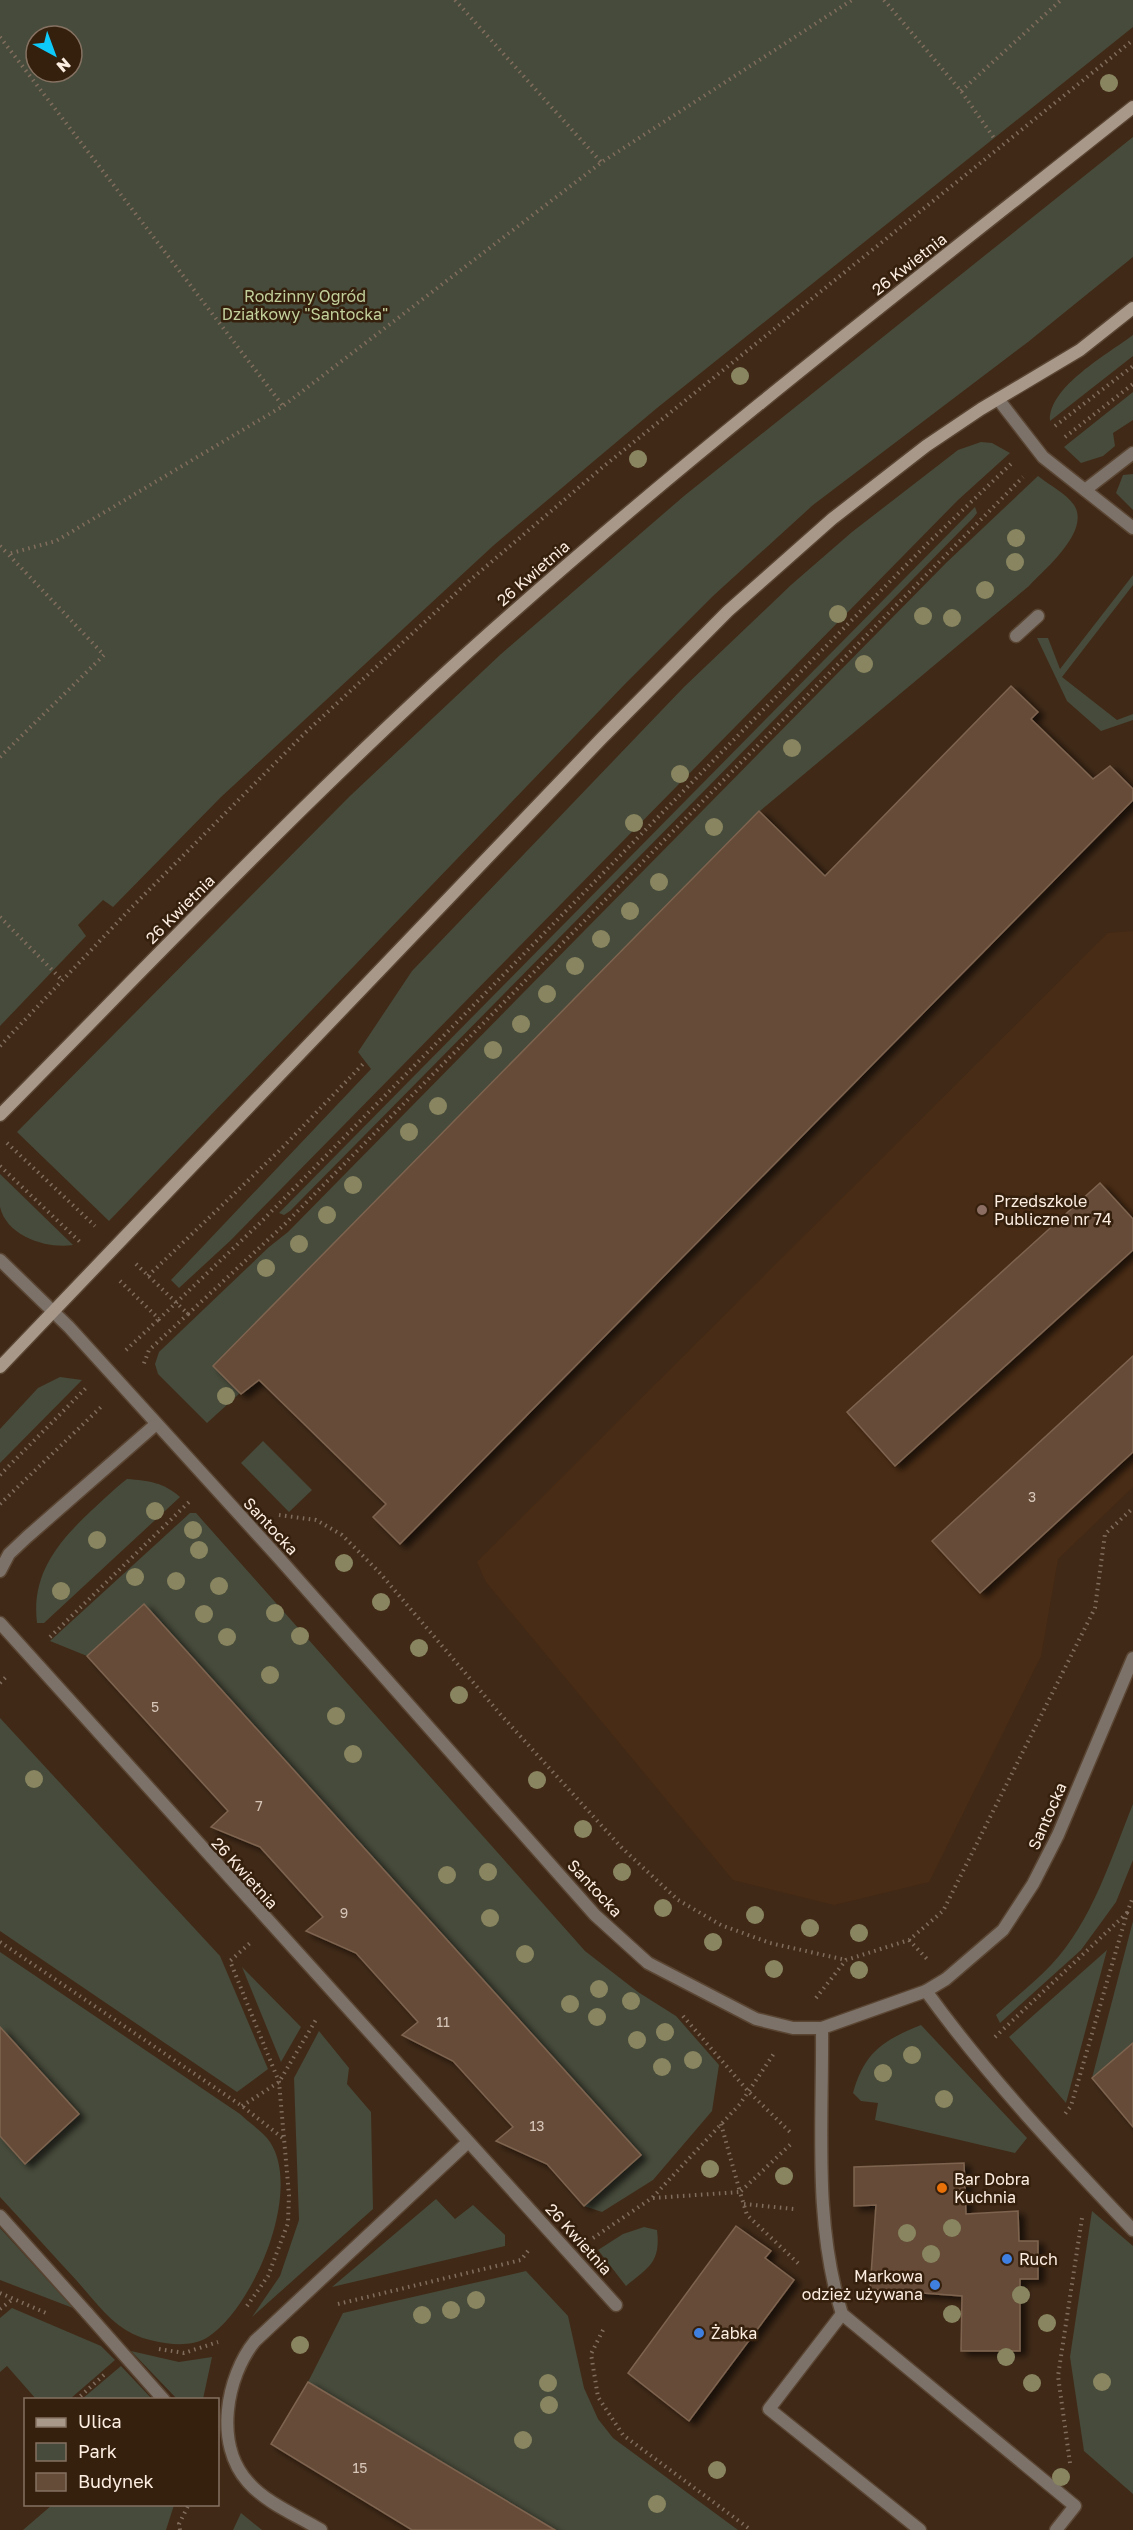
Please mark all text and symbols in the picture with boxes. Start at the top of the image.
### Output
north arrow [24,24,84,84]
text: N [53,54,75,77]
street label: 26 Kwietnia [868,229,950,299]
park label: Rodzinny Ogród Działkowy "Santocka" [222,286,388,324]
street label: 26 Kwietnia [493,536,573,610]
street label: 26 Kwietnia [141,870,219,948]
place label: Przedszkole Publiczne nr 74 [994,1191,1112,1229]
marker: Przedszkole Publiczne nr 74 [975,1203,989,1217]
house number: 3 [1028,1488,1036,1505]
street label: Santocka [239,1493,303,1559]
house number: 5 [151,1698,159,1715]
street label: Santocka [1023,1779,1071,1853]
house number: 7 [255,1797,263,1814]
street label: 26 Kwietnia [208,1833,282,1913]
street label: Santocka [563,1855,627,1921]
house number: 9 [340,1904,348,1921]
house number: 11 [436,2013,450,2030]
house number: 13 [530,2117,544,2134]
place label: Bar Dobra Kuchnia [954,2169,1030,2207]
marker: Bar Dobra Kuchnia [935,2181,949,2195]
street label: 26 Kwietnia [542,2199,616,2279]
place label: Ruch [1019,2249,1058,2269]
marker: Ruch [1000,2252,1014,2266]
place label: Markowa odzież używana [802,2266,923,2304]
marker: Markowa odzież używana [928,2278,942,2292]
place label: Żabka [711,2323,757,2343]
marker: Żabka [692,2326,706,2340]
legend [24,2398,219,2506]
text: Ulica [78,2410,122,2432]
text: Park [78,2440,117,2462]
house number: 15 [353,2459,367,2476]
text: Budynek [78,2470,154,2492]

